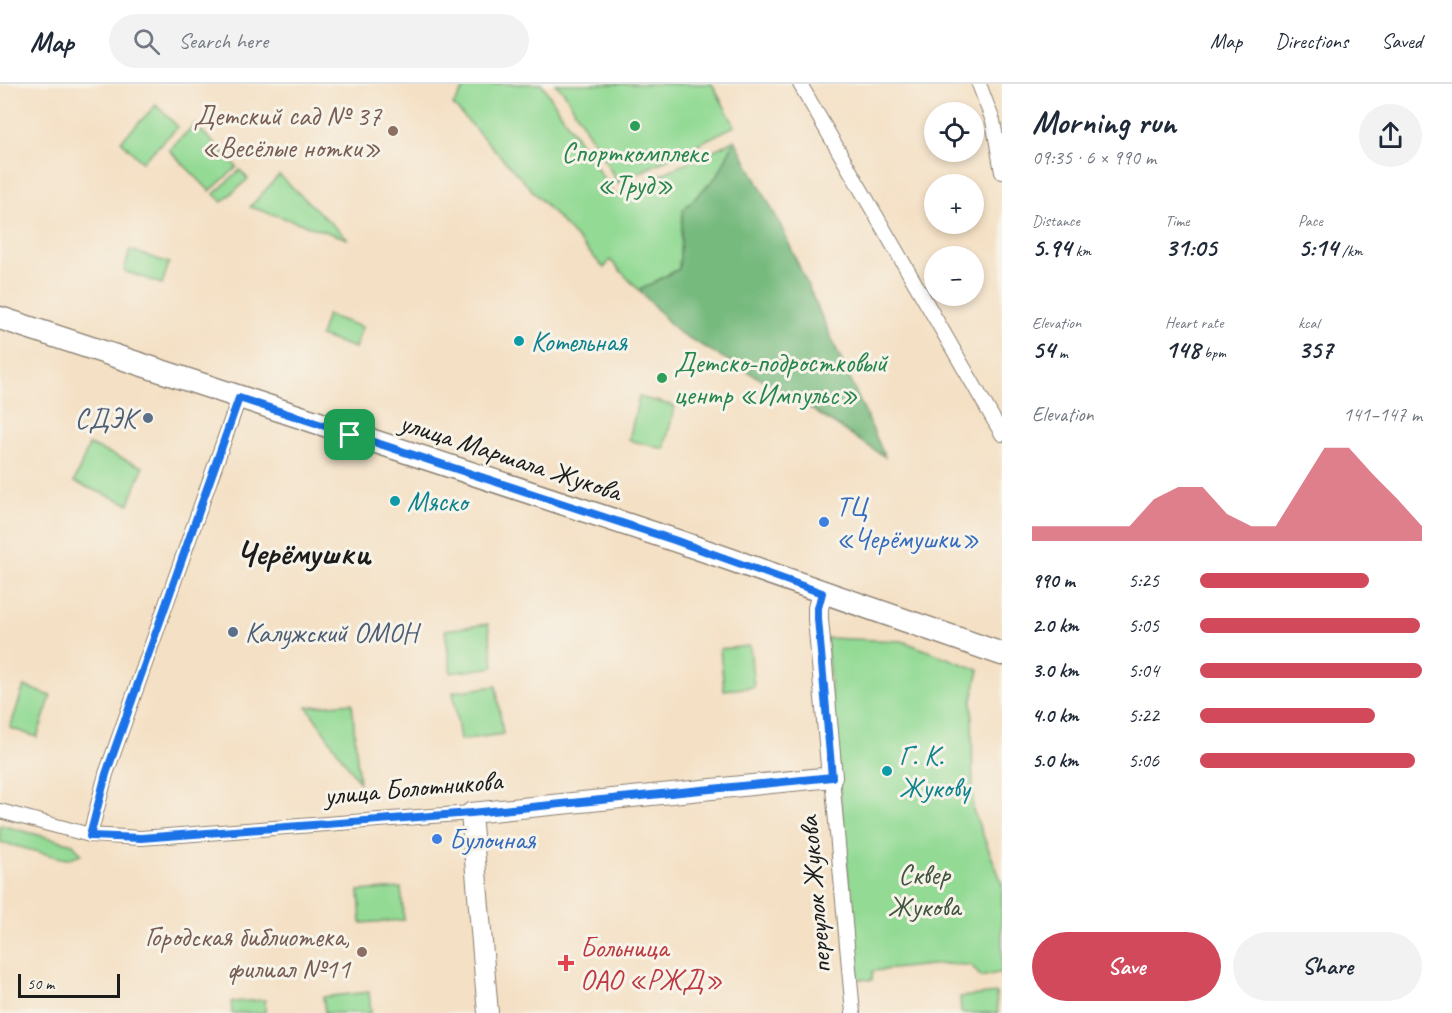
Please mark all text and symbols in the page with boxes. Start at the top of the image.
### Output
search box [109,14,529,68]
text: Map [30,24,73,59]
icon: search [130,25,163,58]
text: Search here [178,27,268,55]
text: Map [1210,28,1242,54]
text: Directions [1275,28,1348,54]
text: Saved [1381,28,1422,54]
place label: Детский сад № 37 «Весёлые нотки» [194,98,382,165]
text: Morning run [1032,101,1176,143]
map controls [924,102,984,306]
button: locate [924,102,984,162]
button: share [1359,104,1422,167]
marker: Спорткомплекс «Труд» [628,119,642,133]
marker: Детский сад № 37 «Весёлые нотки» [386,124,400,138]
place label: Спорткомплекс «Труд» [561,135,710,202]
text: 09:35 · 6 × 990 m [1032,145,1156,170]
button: + [924,174,984,234]
text: Distance [1032,211,1080,231]
text: Time [1165,211,1189,231]
text: Pace [1298,211,1323,231]
text: 5.94 [1032,231,1072,264]
text: 31:05 [1165,231,1217,264]
text: 5:14 [1298,231,1338,264]
text: km [1072,241,1091,261]
text: /km [1338,241,1363,261]
button: − [924,246,984,306]
text: Elevation [1032,313,1081,333]
text: Heart rate [1165,313,1223,333]
text: kcal [1298,313,1319,333]
place label: Котельная [531,324,628,359]
text: 54 [1032,333,1055,366]
text: 148 [1165,333,1200,366]
text: 357 [1298,333,1333,366]
marker: Котельная [512,334,526,348]
text: m [1055,343,1068,363]
text: bpm [1200,343,1226,363]
place label: Детско-подростковый центр «Импульс» [674,345,889,412]
marker: Детско-подростковый центр «Импульс» [655,371,669,385]
place label: СДЭК [75,401,142,436]
text: Elevation [1032,402,1094,427]
text: 141–147 m [1343,402,1422,427]
street label: улица Маршала Жукова [394,404,628,510]
pin [324,409,375,460]
marker: СДЭК [141,411,155,425]
icon: arrive [333,418,366,451]
place label: Мяско [407,484,470,519]
place label: ТЦ «Черёмушки» [836,489,979,556]
marker: Мяско [388,494,402,508]
marker: ТЦ «Черёмушки» [817,515,831,529]
district label: Черёмушки [236,531,372,574]
text: 990 m [1032,568,1075,593]
text: 5:25 [1128,568,1159,593]
text: 2.0 km [1032,613,1079,638]
text: 5:05 [1128,613,1159,638]
place label: Калужский ОМОН [245,615,422,650]
marker: Калужский ОМОН [226,625,240,639]
text: 3.0 km [1032,658,1079,683]
text: 5:04 [1128,658,1159,683]
text: 4.0 km [1032,703,1079,728]
text: 5:22 [1128,703,1159,728]
place label: Г. К. Жукову [899,738,972,805]
text: 5.0 km [1032,748,1078,773]
text: 5:06 [1128,748,1159,773]
street label: улица Болотникова [321,762,505,813]
marker: Г. К. Жукову [880,764,894,778]
street label: переулок Жукова [790,813,839,975]
place label: Булочная [449,822,536,857]
marker: Булочная [430,832,444,846]
park label: Сквер Жукова [888,857,963,924]
place label: Городская библиотека, филиал №11 [145,919,351,986]
place label: Больница ОАО «РЖД» [580,930,723,997]
button: Save [1032,932,1221,1001]
button: Share [1233,932,1422,1001]
marker: Городская библиотека, филиал №11 [355,945,369,959]
marker: Больница ОАО «РЖД» [557,954,575,972]
scale bar [18,971,120,998]
text: 50 m [27,974,54,994]

